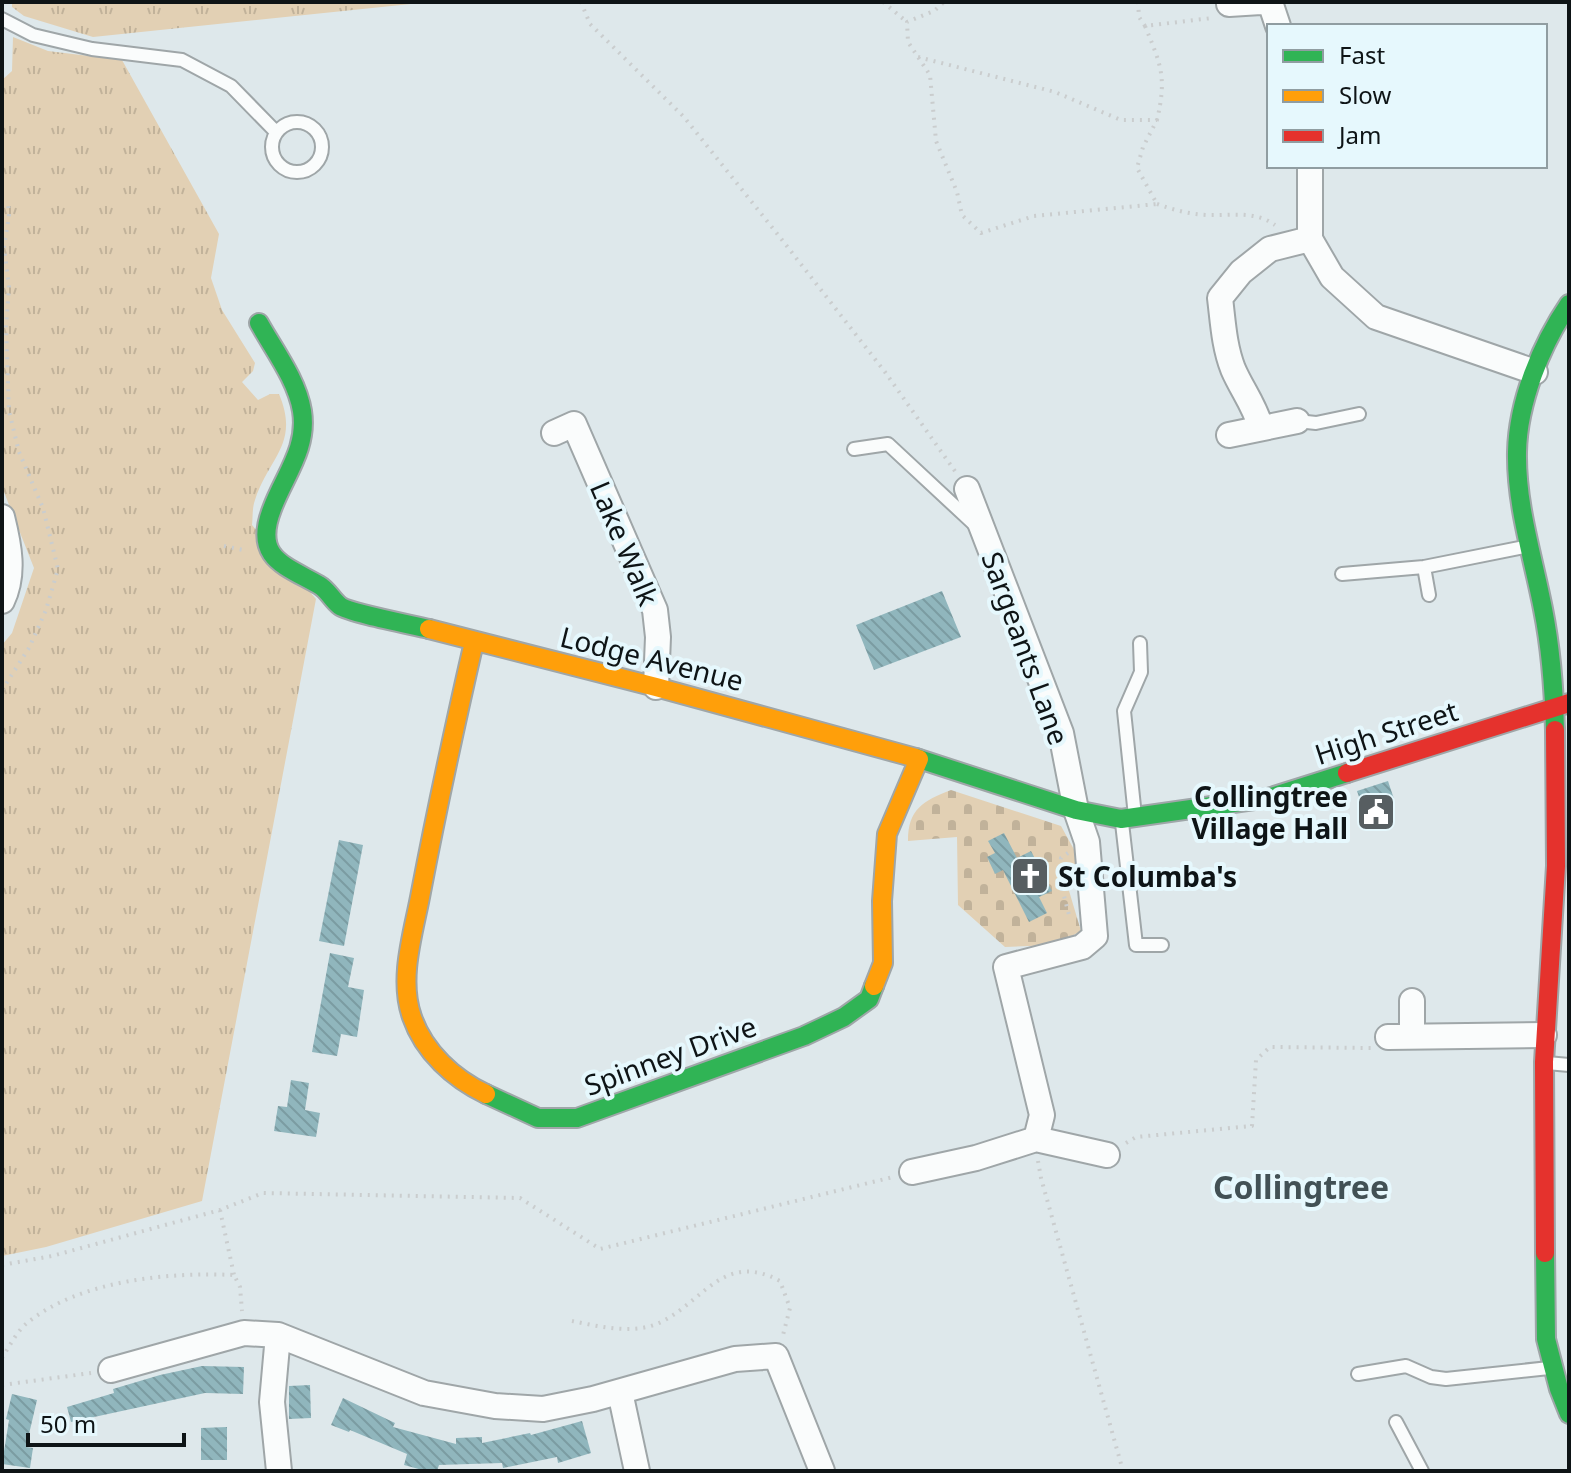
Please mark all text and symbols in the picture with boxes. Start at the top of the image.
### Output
legend [1267,24,1547,168]
text: Fast [1339,38,1385,71]
text: Slow [1339,78,1391,111]
text: Jam [1337,118,1381,151]
street label: Lake Walk [582,475,668,611]
street label: Sargeants Lane [973,546,1079,750]
street label: Lodge Avenue [556,617,748,699]
street label: High Street [1310,691,1462,773]
place label: Collingtree Village Hall [1191,777,1348,847]
public building icon: Collingtree Village Hall [1355,791,1397,833]
church icon: St Columba's [1009,855,1051,897]
place label: St Columba's [1058,857,1237,895]
street label: Spinney Drive [579,1006,761,1104]
district label: Collingtree [1213,1165,1389,1208]
scale bar [28,1397,184,1447]
text: 50 m [40,1407,96,1440]

